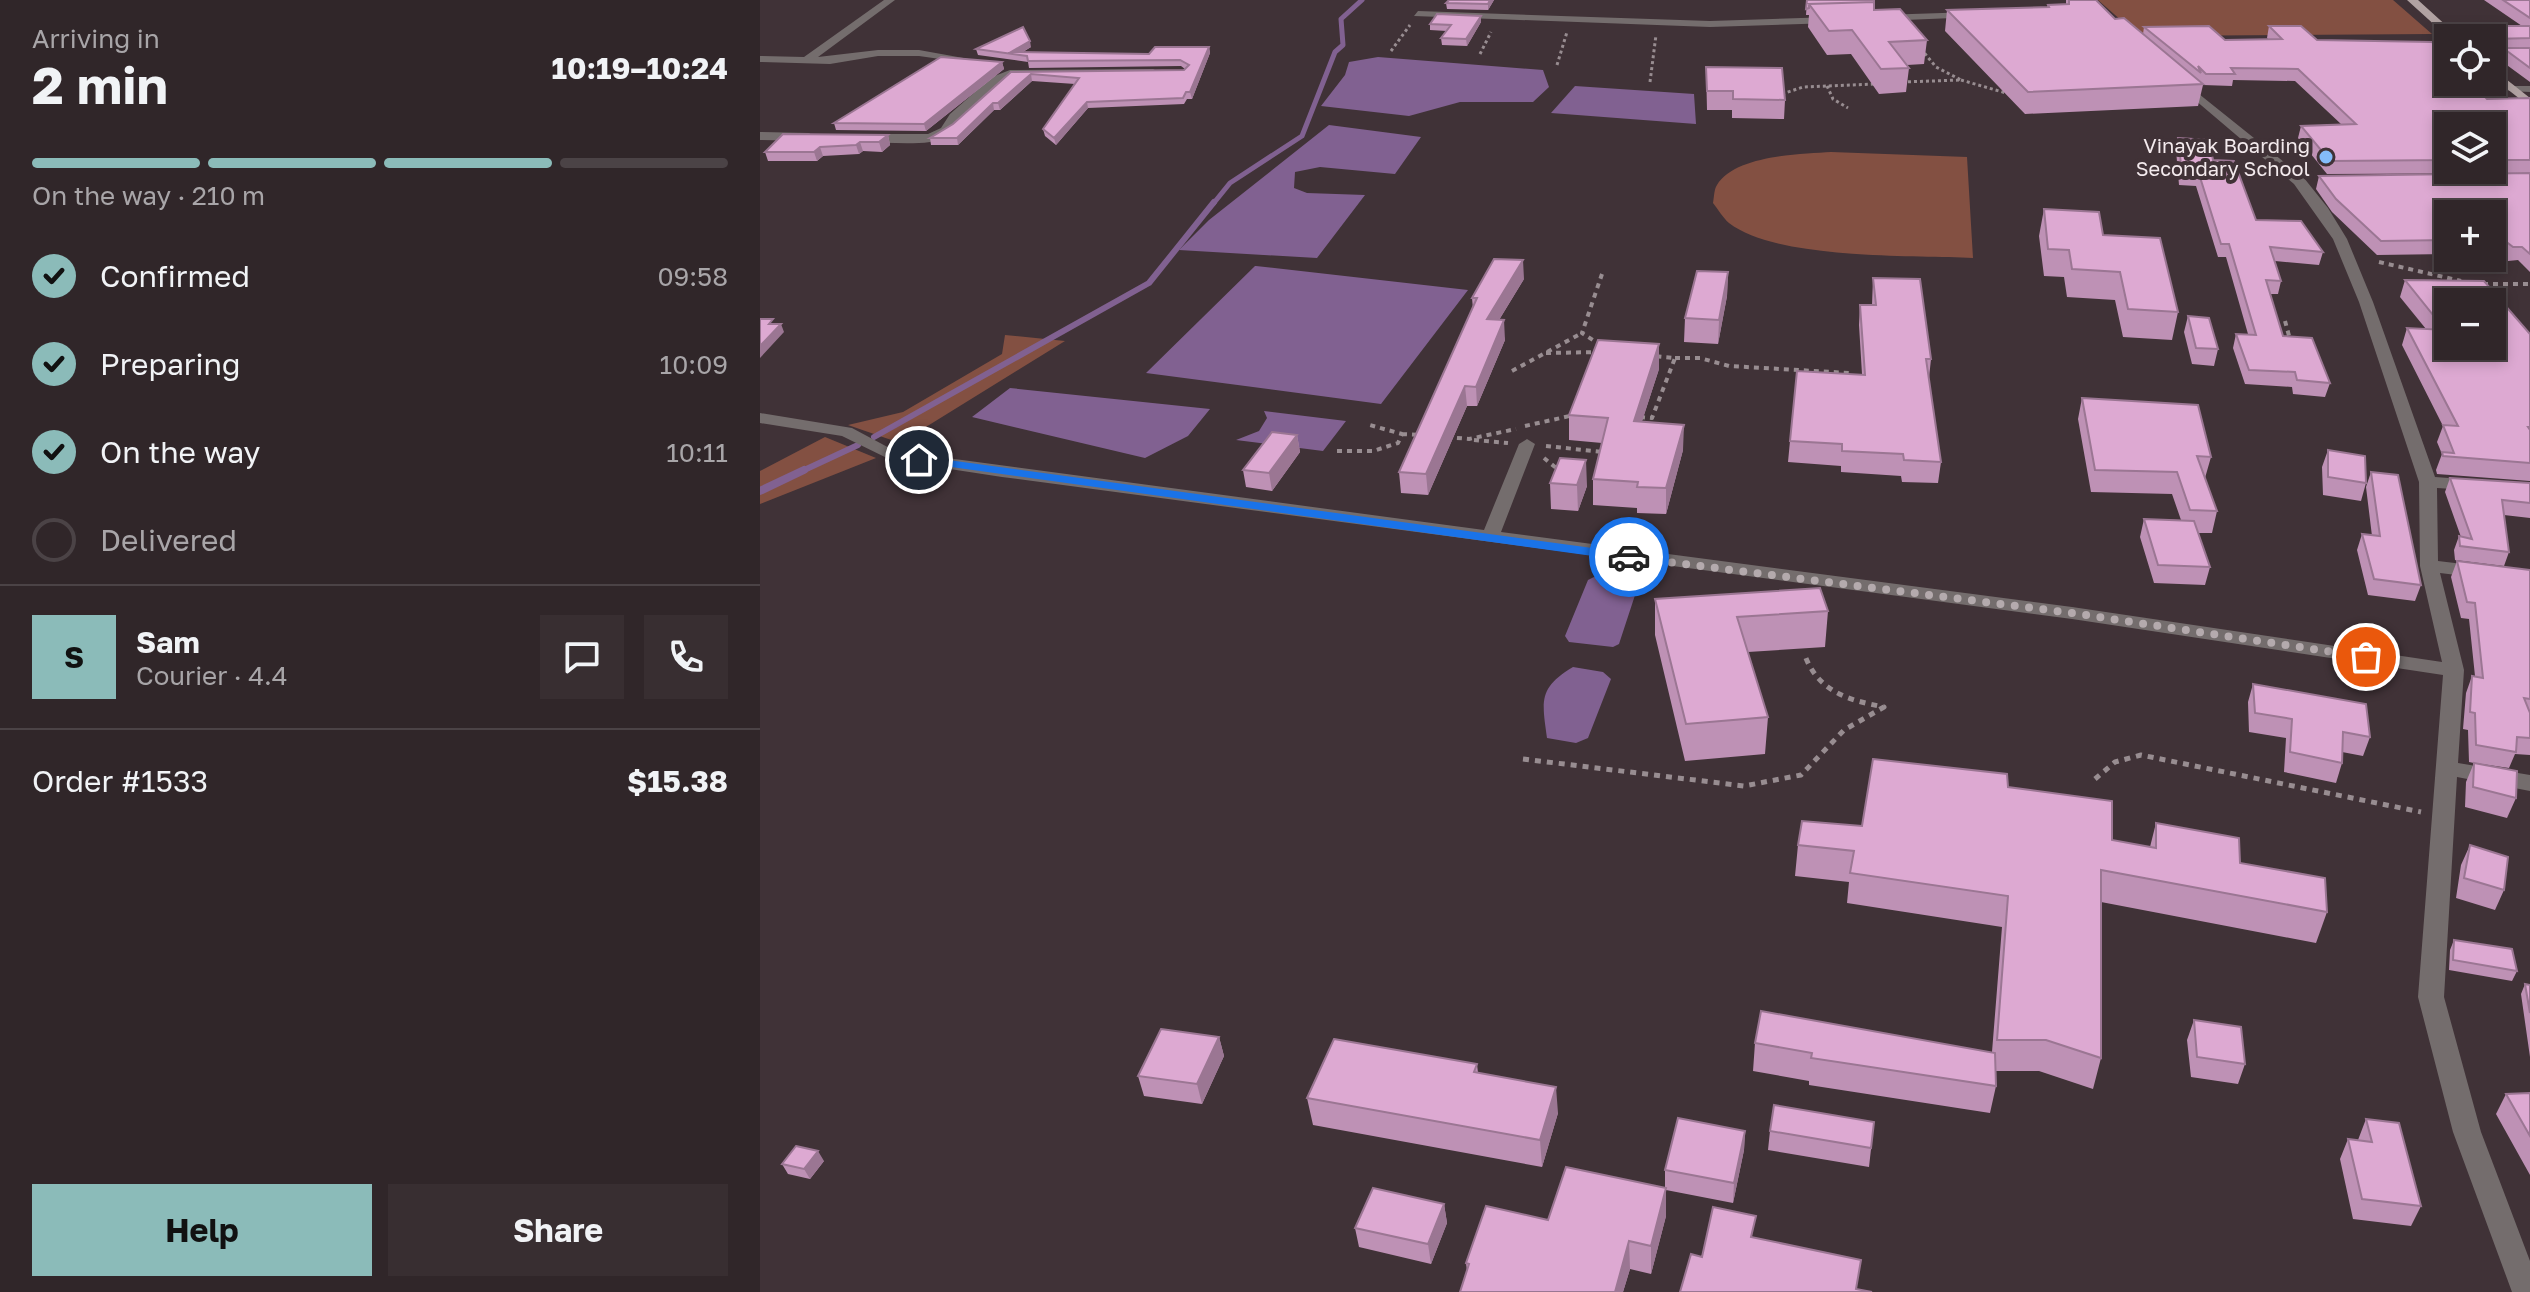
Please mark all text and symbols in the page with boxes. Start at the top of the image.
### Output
text: Arriving in [32,23,160,54]
map controls [2434,24,2506,360]
button: locate [2434,24,2506,96]
text: 10:19–10:24 [551,50,728,86]
text: 2 min [32,53,168,115]
button: layers [2434,112,2506,184]
place label: Vinayak Boarding Secondary School [2136,133,2310,180]
marker: Vinayak Boarding Secondary School [2317,148,2335,166]
text: On the way · 210 m [32,180,265,211]
button: + [2434,200,2506,272]
icon: check [32,254,76,298]
text: Confirmed [100,258,250,294]
text: 09:58 [657,261,728,292]
button: − [2434,288,2506,360]
icon: check [32,342,76,386]
text: Preparing [100,346,241,382]
text: 10:09 [660,349,728,380]
pin [885,426,953,494]
icon: check [32,430,76,474]
text: On the way [100,434,260,470]
text: 10:11 [666,437,728,468]
icon: home [897,438,941,482]
courier [1589,517,1669,597]
text: Delivered [100,522,237,558]
icon: car [1607,535,1651,579]
button: chat [540,615,624,699]
button: phone [644,615,728,699]
pin [2332,623,2400,691]
text: Sam [136,624,200,660]
icon: bag [2344,635,2388,679]
text: S [64,639,84,675]
text: Courier · 4.4 [136,660,288,691]
text: Order #1533 [32,763,208,799]
text: $15.38 [627,763,728,799]
button: Help [32,1184,372,1276]
button: Share [388,1184,728,1276]

